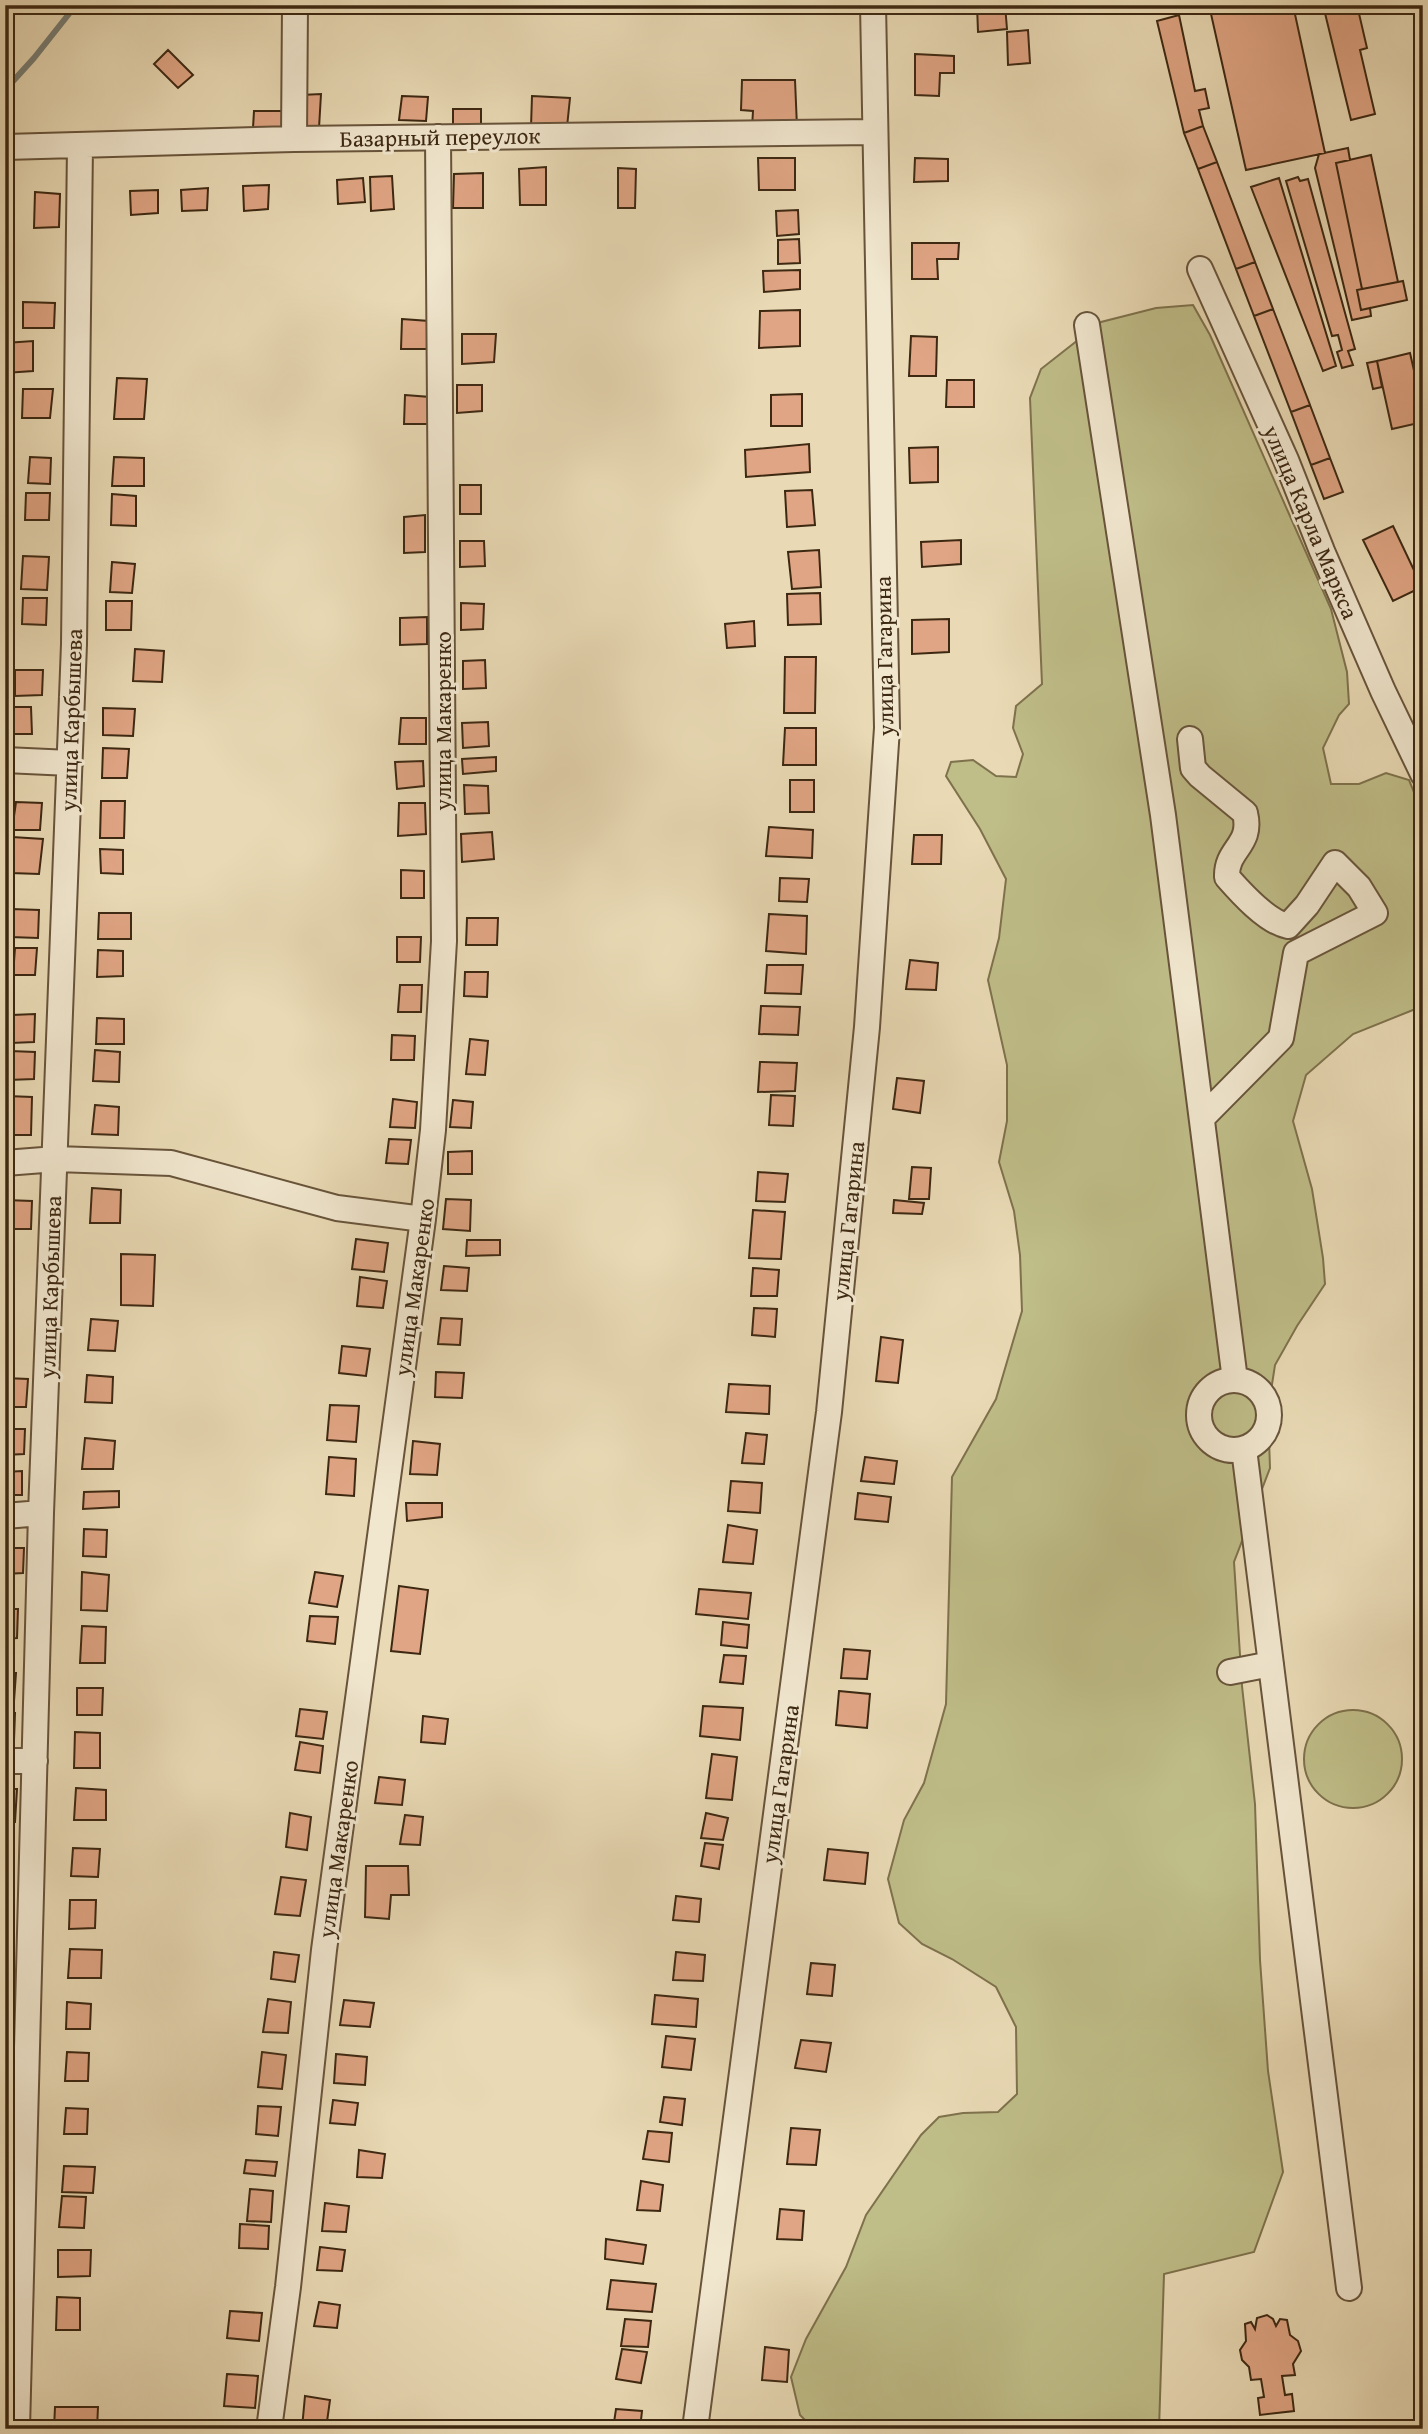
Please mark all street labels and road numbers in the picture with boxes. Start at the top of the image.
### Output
street label: Базарный переулок [339,118,541,155]
street label: улица Карла Маркса [1255,419,1367,624]
street label: улица Гагарина [866,576,901,737]
street label: улица Карбышева [51,628,90,813]
street label: улица Макаренко [426,631,459,812]
street label: улица Гагарина [823,1139,872,1303]
street label: улица Карбышева [30,1195,69,1380]
street label: улица Макаренко [385,1196,442,1379]
street label: улица Гагарина [752,1702,807,1867]
street label: улица Макаренко [309,1758,366,1941]

